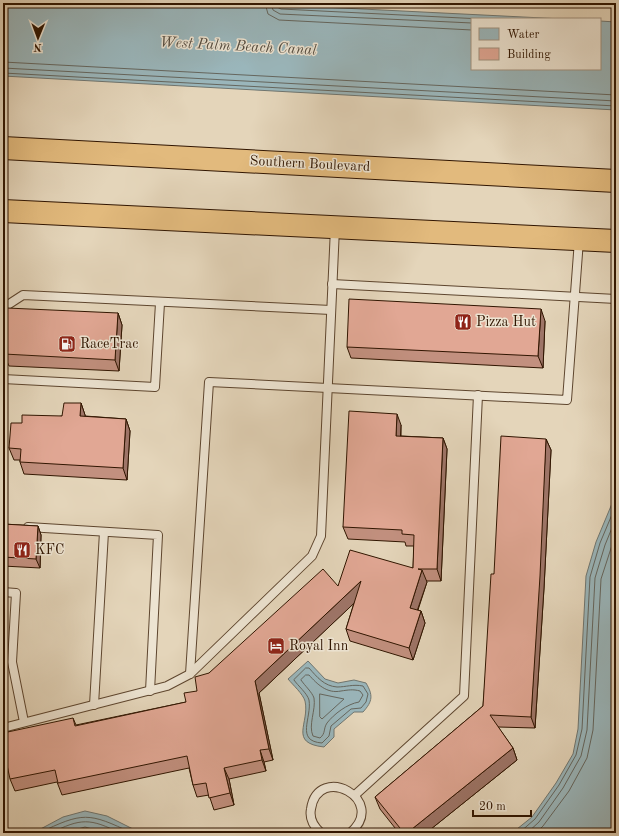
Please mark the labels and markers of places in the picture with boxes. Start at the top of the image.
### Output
restaurant icon: Pizza Hut [453,312,473,332]
place label: Pizza Hut [476,315,536,329]
fuel station icon: RaceTrac [57,334,77,354]
place label: RaceTrac [80,337,138,351]
restaurant icon: KFC [12,540,32,560]
place label: KFC [35,543,64,557]
hotel icon: Royal Inn [266,636,286,656]
place label: Royal Inn [289,639,349,653]

